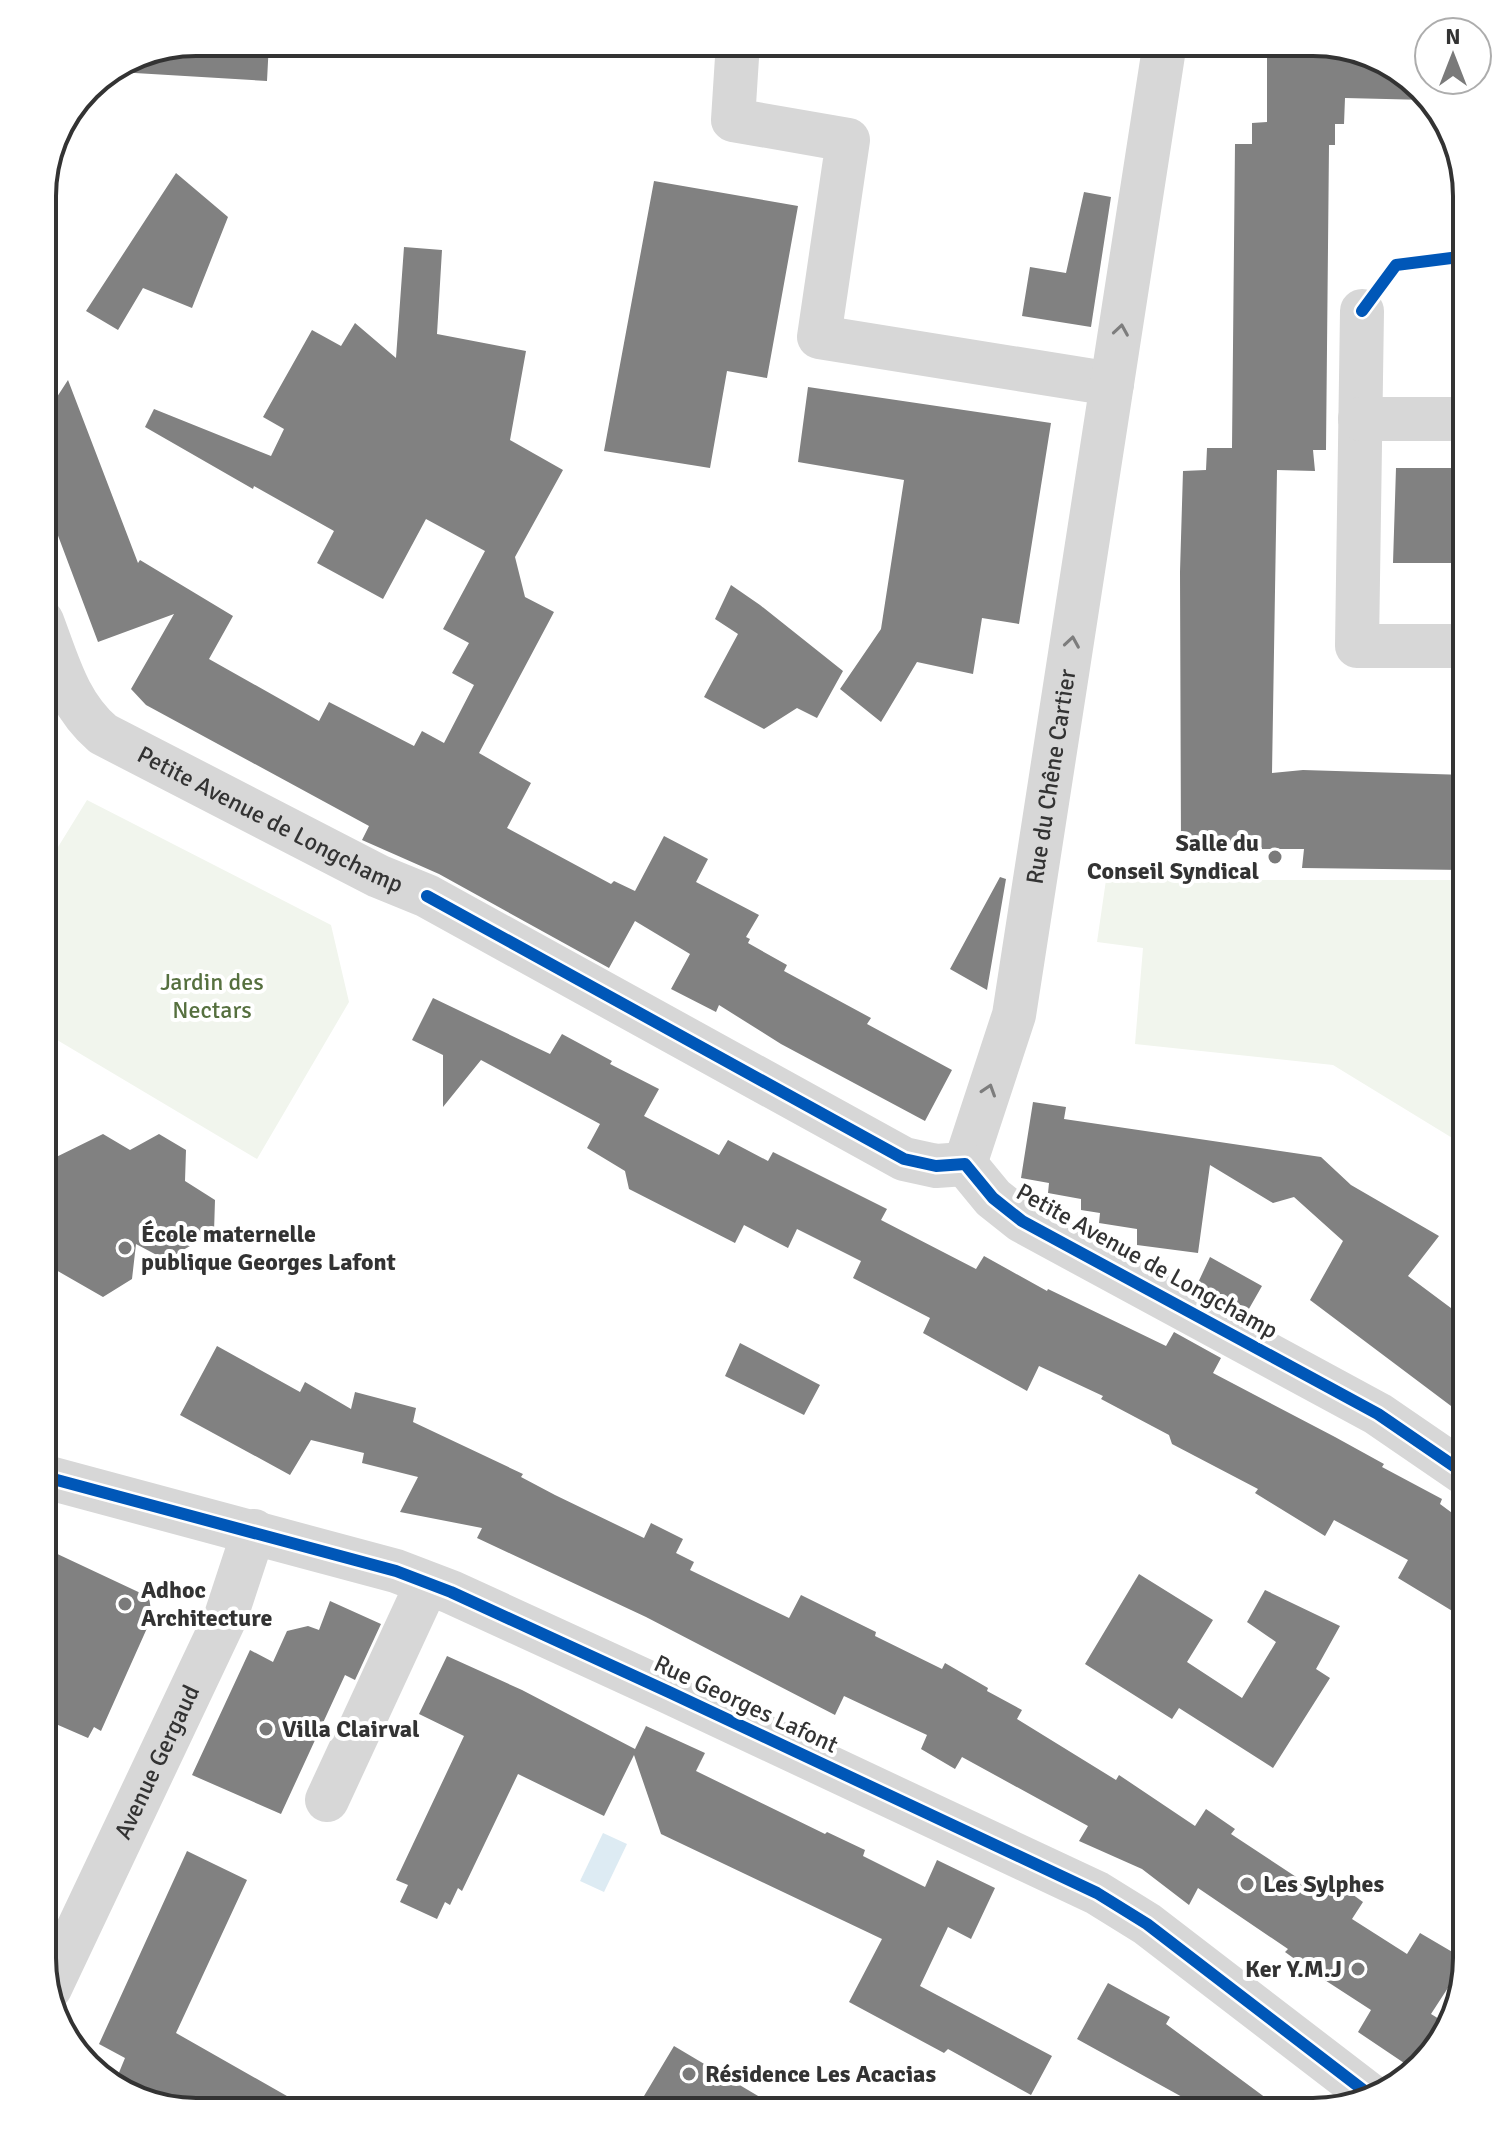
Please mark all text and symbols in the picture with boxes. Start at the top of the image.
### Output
north arrow [1413,16,1493,96]
text: N [1445,23,1461,50]
one-way arrow [1112,323,1129,337]
one-way arrow [1063,635,1080,649]
street label: Rue du Chêne Cartier [1020,667,1082,886]
street label: Petite Avenue de Longchamp [132,739,408,900]
place label: Salle du Conseil Syndical [1087,828,1259,886]
marker: Salle du Conseil Syndical [1266,848,1284,866]
park label: Jardin des Nectars [160,967,264,1025]
one-way arrow [980,1083,996,1097]
street label: Petite Avenue de Longchamp [1011,1177,1283,1345]
place label: École maternelle publique Georges Lafont [141,1219,396,1277]
marker: École maternelle publique Georges Lafont [116,1239,134,1257]
place label: Adhoc Architecture [141,1575,272,1633]
marker: Adhoc Architecture [116,1595,134,1613]
street label: Rue Georges Lafont [649,1648,843,1760]
street label: Avenue Gergaud [108,1680,206,1844]
place label: Villa Clairval [282,1714,420,1744]
marker: Villa Clairval [257,1720,275,1738]
place label: Les Sylphes [1263,1869,1384,1899]
marker: Les Sylphes [1238,1875,1256,1893]
place label: Ker Y.M.J [1245,1954,1342,1984]
marker: Ker Y.M.J [1349,1960,1367,1978]
place label: Résidence Les Acacias [705,2059,936,2089]
marker: Résidence Les Acacias [680,2065,698,2083]

